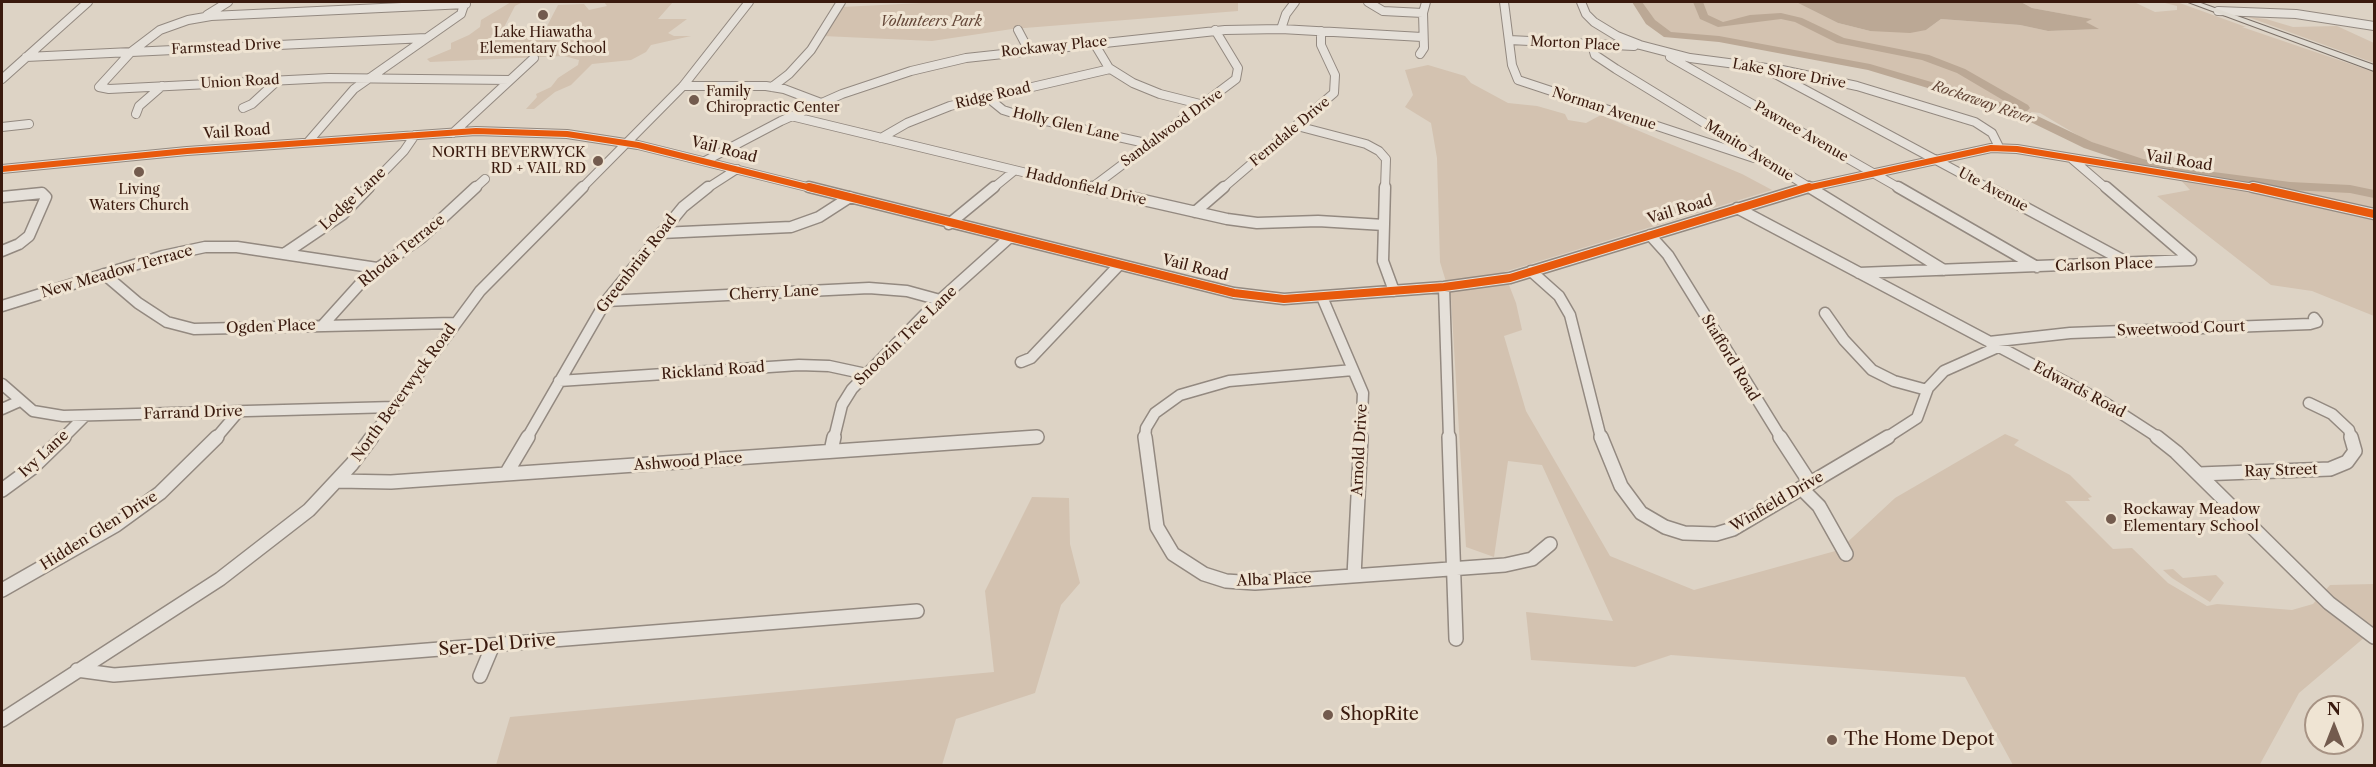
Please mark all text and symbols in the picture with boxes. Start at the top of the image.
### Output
marker: Lake Hiawatha Elementary School [536,8,550,22]
park label: Volunteers Park [880,14,982,30]
place label: Lake Hiawatha Elementary School [480,25,606,57]
street label: Rockaway Place [1000,33,1108,61]
street label: Morton Place [1529,33,1621,55]
street label: Farmstead Drive [171,36,281,58]
street label: Lake Shore Drive [1731,56,1847,92]
street label: Union Road [200,72,280,92]
water label: Rockaway River [1930,78,2036,128]
street label: Ridge Road [954,79,1032,113]
place label: Family Chiropractic Center [706,84,840,116]
street label: Norman Avenue [1550,84,1658,134]
street label: Sandalwood Drive [1118,86,1226,170]
marker: Family Chiropractic Center [687,93,701,107]
street label: Ferndale Drive [1247,94,1333,170]
street label: Pawnee Avenue [1751,98,1851,166]
street label: Holly Glen Lane [1011,105,1121,145]
street label: Manito Avenue [1702,117,1796,185]
street label: Vail Road [203,121,271,143]
street label: Vail Road [689,133,759,167]
place label: NORTH BEVERWYCK RD + VAIL RD [432,145,586,178]
street label: Vail Road [2144,147,2214,175]
marker: NORTH BEVERWYCK RD + VAIL RD [591,154,605,168]
street label: Lodge Lane [316,164,390,234]
marker: Living Waters Church [132,165,146,179]
street label: Haddonfield Drive [1024,165,1148,209]
street label: Ute Avenue [1955,165,2031,215]
place label: Living Waters Church [89,182,189,214]
street label: Vail Road [1645,192,1715,228]
street label: Rhoda Terrace [355,211,449,291]
street label: Greenbriar Road [593,211,681,317]
street label: New Meadow Terrace [39,242,195,302]
street label: Vail Road [1160,251,1230,285]
street label: Carlson Place [2055,254,2153,276]
street label: Cherry Lane [729,282,819,304]
street label: Snoozin Tree Lane [851,283,961,389]
street label: Stafford Road [1697,311,1763,405]
street label: Ogden Place [226,316,316,338]
street label: Sweetwood Court [2117,318,2245,340]
street label: North Beverwyck Road [348,321,460,465]
street label: Rickland Road [660,358,766,384]
street label: Edwards Road [2030,358,2128,422]
street label: Farrand Drive [143,402,243,424]
street label: Arnold Drive [1349,403,1371,497]
street label: Ivy Lane [15,427,73,481]
street label: Ashwood Place [633,449,743,475]
street label: Ray Street [2244,461,2318,481]
street label: Winfield Drive [1727,468,1827,536]
street label: Hidden Glen Drive [37,488,161,574]
place label: Rockaway Meadow Elementary School [2123,501,2260,536]
marker: Rockaway Meadow Elementary School [2104,512,2118,526]
street label: Alba Place [1236,570,1312,590]
street label: Ser-Del Drive [438,629,556,661]
north arrow [2304,695,2364,755]
text: N [2327,699,2341,719]
place label: ShopRite [1340,704,1419,726]
marker: ShopRite [1321,708,1335,722]
place label: The Home Depot [1844,729,1994,751]
marker: The Home Depot [1825,733,1839,747]

